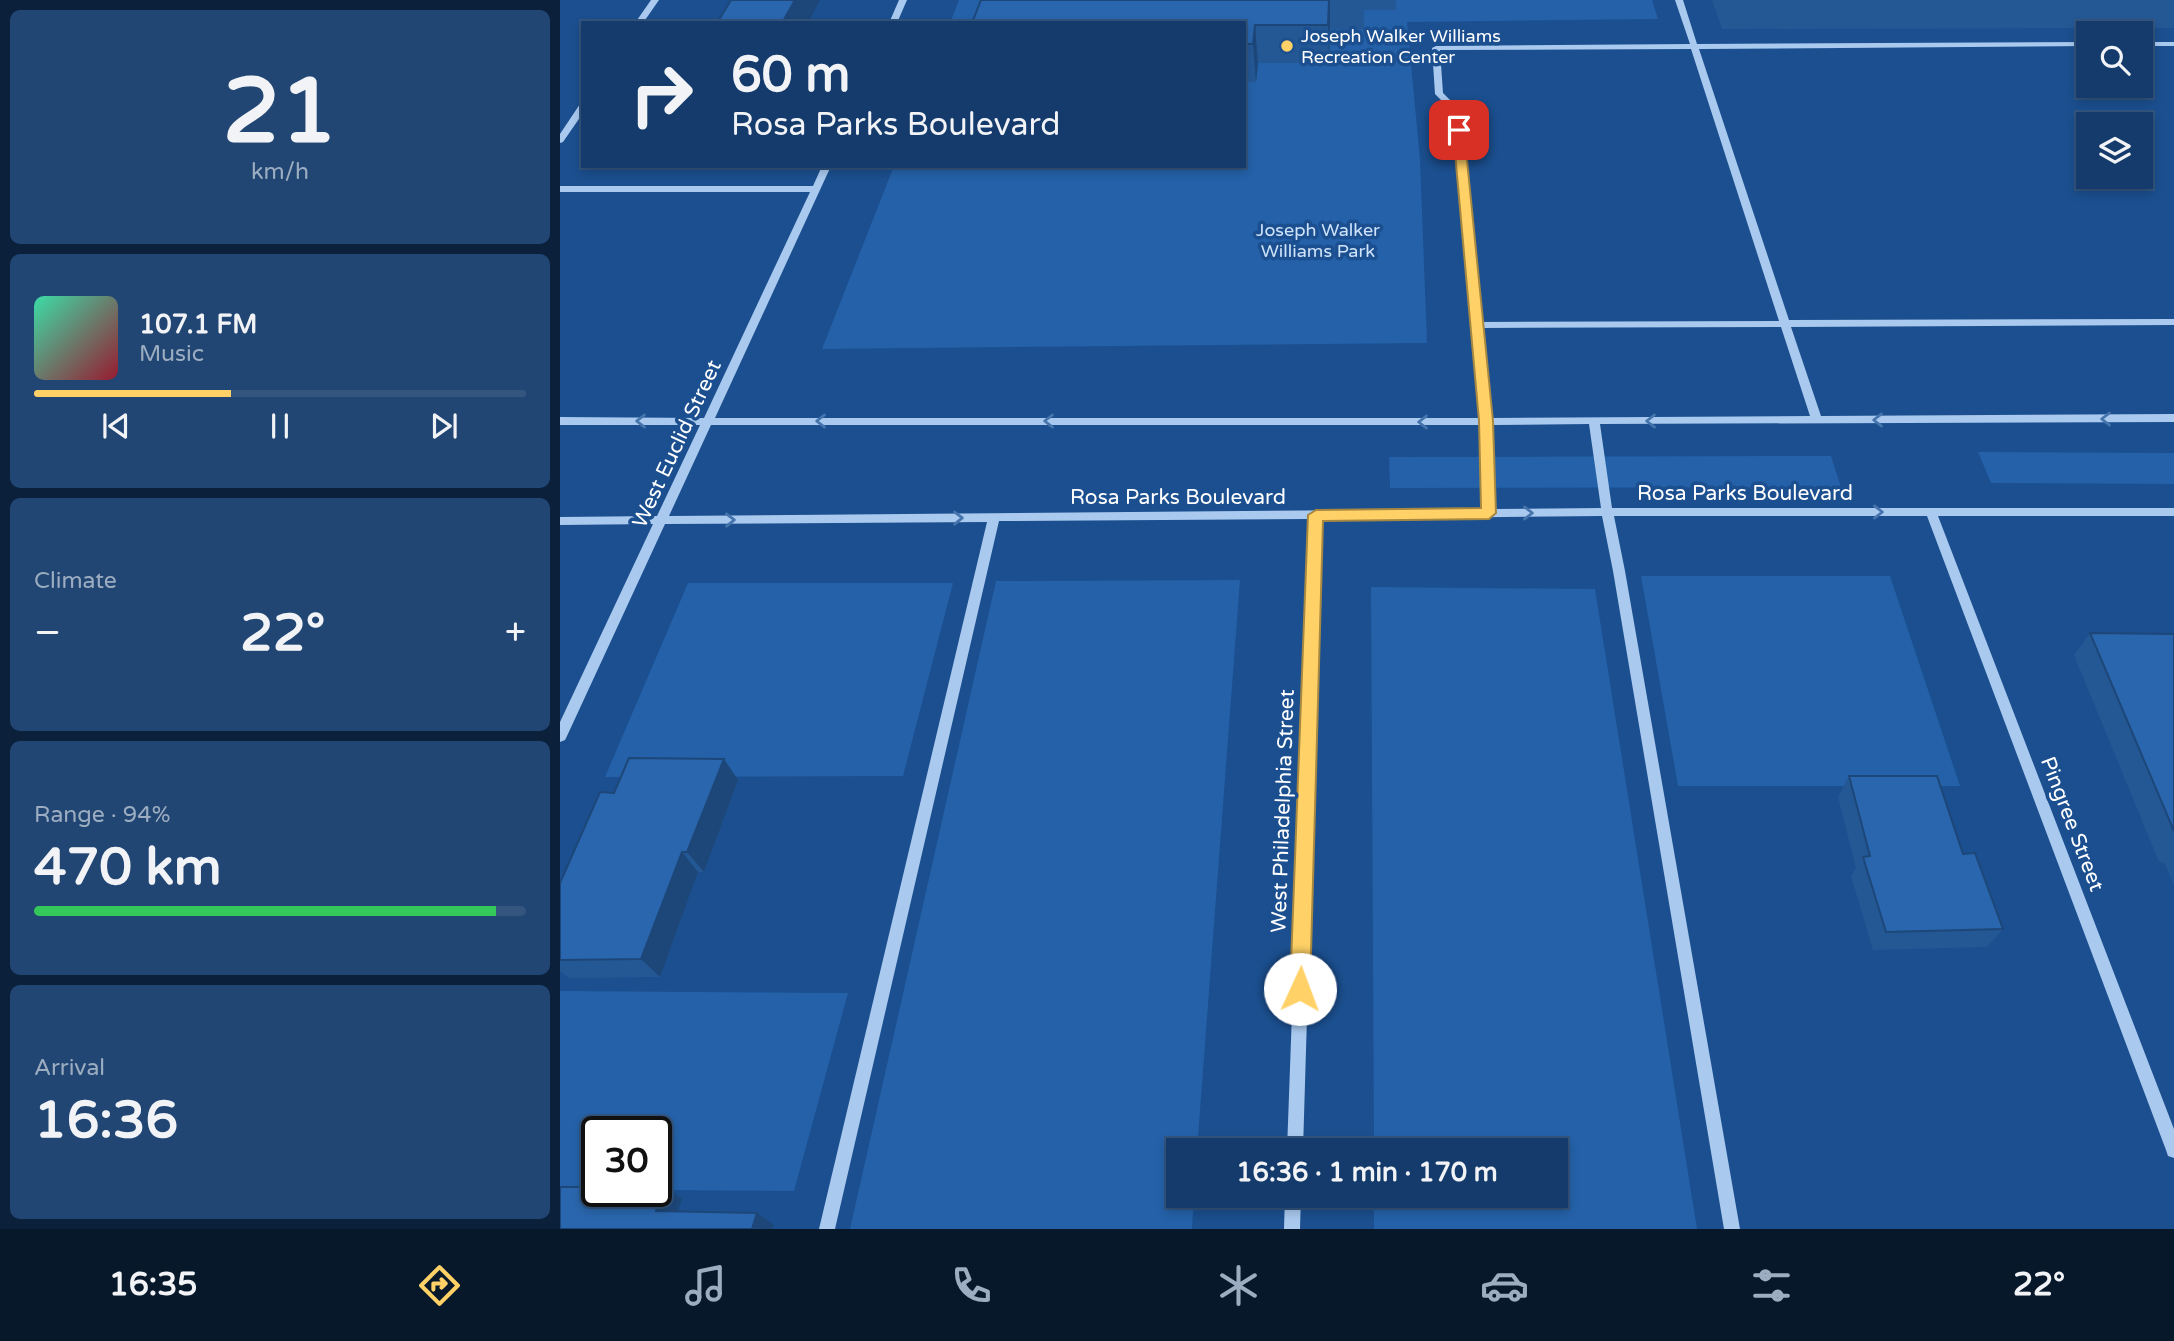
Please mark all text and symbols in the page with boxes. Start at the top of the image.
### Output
map controls [2076,21,2153,189]
button: search [2076,21,2153,98]
place label: Joseph Walker Williams Recreation Center [1301,25,1501,68]
marker: Joseph Walker Williams Recreation Center [1279,38,1295,54]
text: 60 m [731,46,850,105]
icon: right [616,49,707,140]
text: 21 [223,57,337,167]
pin [1429,100,1489,160]
text: Rosa Parks Boulevard [731,106,1060,144]
icon: arrive [1440,111,1478,149]
button: layers [2076,112,2153,189]
text: km/h [251,158,309,186]
park label: Joseph Walker Williams Park [1256,219,1380,262]
text: 107.1 FM [139,309,257,340]
text: Music [139,340,204,368]
street label: West Euclid Street [627,356,727,532]
icon: previous [97,407,135,445]
icon: pause [261,407,299,445]
icon: next [425,407,463,445]
one-way arrow [2100,411,2111,427]
one-way arrow [1873,412,1883,428]
one-way arrow [635,413,646,429]
one-way arrow [816,413,826,429]
one-way arrow [1043,413,1054,429]
one-way arrow [1645,413,1656,428]
one-way arrow [1418,414,1428,430]
street label: Rosa Parks Boulevard [1637,481,1853,506]
street label: Rosa Parks Boulevard [1070,485,1286,510]
one-way arrow [1874,504,1884,520]
one-way arrow [1524,505,1534,521]
one-way arrow [953,510,964,526]
one-way arrow [726,512,736,528]
text: Climate [34,567,117,595]
text: 22° [240,602,325,665]
text: − [34,610,61,656]
text: + [505,610,526,656]
street label: West Philadelphia Street [1266,689,1300,933]
street label: Pingree Street [2035,753,2109,895]
text: Range · 94% [34,801,170,829]
text: 470 km [34,836,222,899]
position arrow [1263,952,1337,1026]
text: Arrival [34,1054,105,1082]
text: 16:36 [34,1089,178,1152]
speed limit sign: 30 [581,1116,672,1207]
text: 16:36 · 1 min · 170 m [1236,1157,1498,1188]
icon: directions [415,1261,464,1310]
icon: music [681,1261,730,1310]
icon: phone [947,1261,996,1310]
icon: climate [1214,1261,1263,1310]
icon: car [1480,1261,1529,1310]
icon: filters [1747,1261,1796,1310]
text: 16:35 [109,1266,197,1304]
text: 22° [2013,1266,2065,1304]

